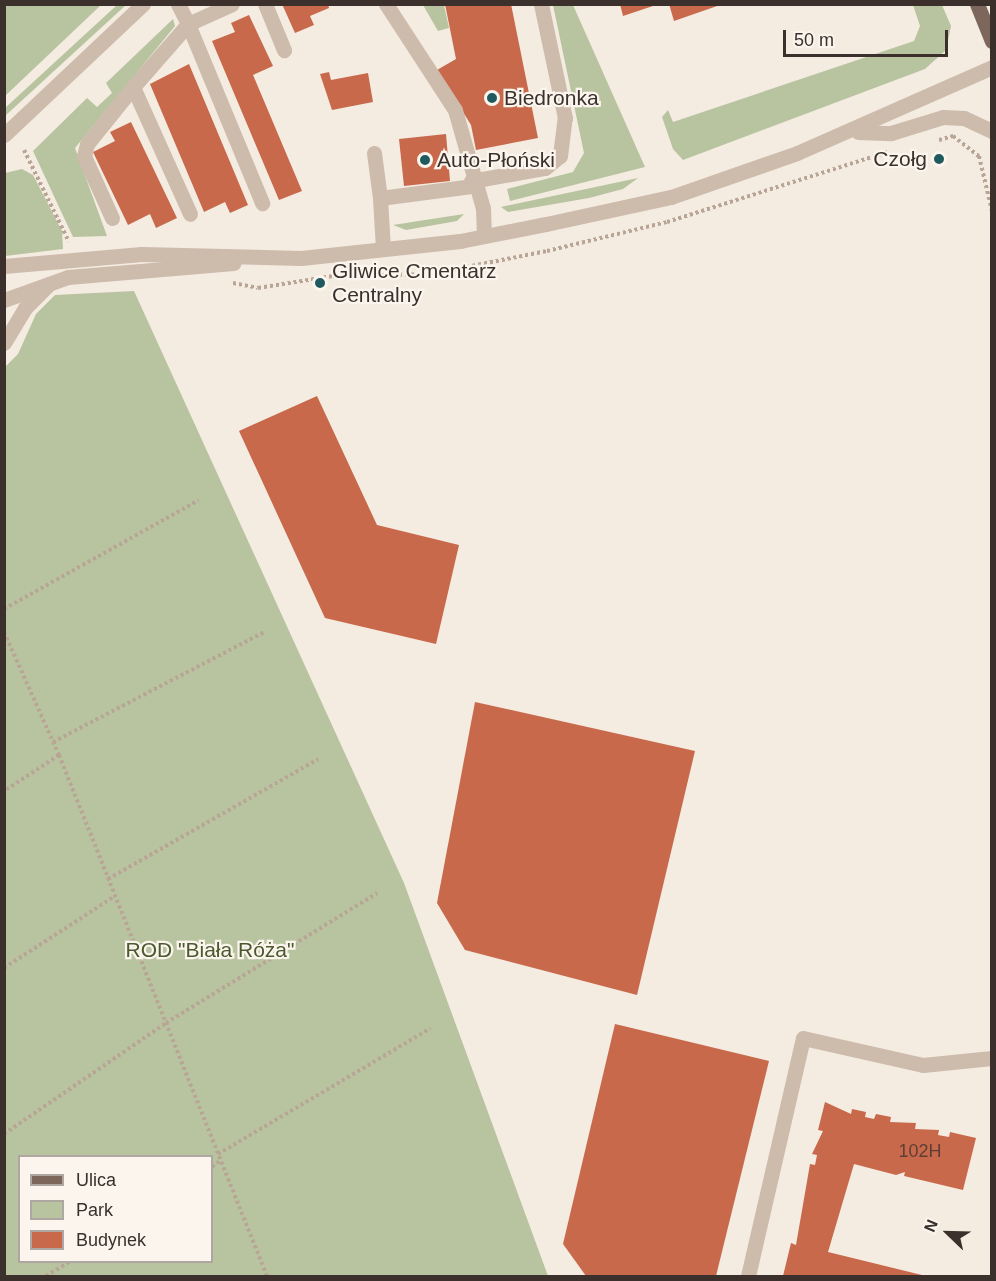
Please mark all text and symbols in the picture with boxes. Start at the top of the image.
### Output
scale bar [786,18,951,56]
text: 50 m [794,30,834,50]
place label: Biedronka [504,85,599,111]
marker: Biedronka [485,91,499,105]
place label: Czołg [873,146,927,172]
place label: Auto-Płoński [437,147,555,173]
marker: Czołg [932,152,946,166]
marker: Auto-Płoński [418,153,432,167]
place label: Gliwice Cmentarz Centralny [332,258,497,308]
marker: Gliwice Cmentarz Centralny [313,276,327,290]
park label: ROD "Biała Róża" [126,937,294,963]
house number: 102H [898,1140,942,1162]
legend [18,1155,213,1263]
text: Ulica [76,1170,116,1190]
text: Park [76,1200,113,1220]
north arrow [918,1203,978,1263]
text: N [921,1217,941,1234]
text: Budynek [76,1230,146,1250]

